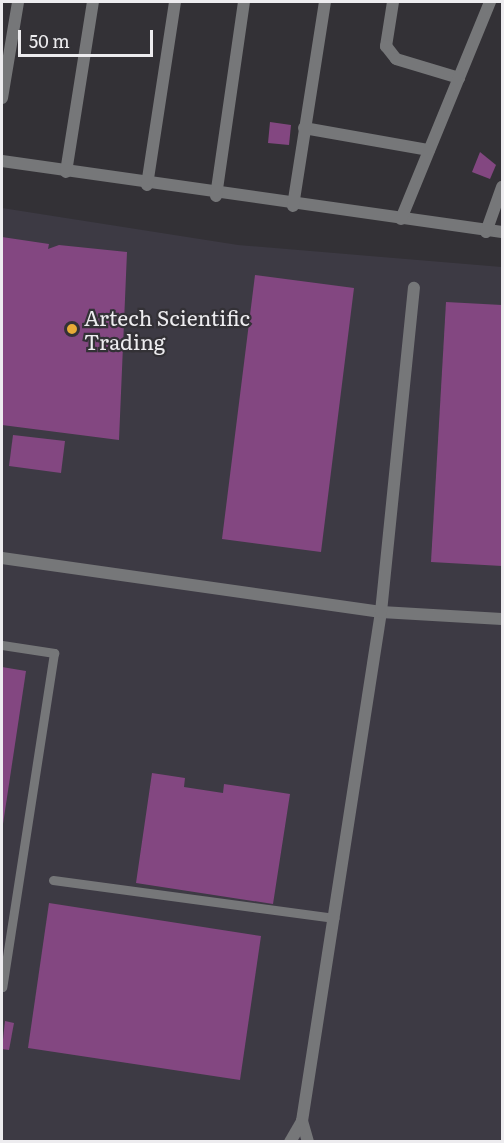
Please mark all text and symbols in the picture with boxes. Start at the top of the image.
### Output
scale bar [21,18,156,56]
text: 50 m [29,27,70,54]
place label: Artech Scientific Trading [84,304,250,354]
marker: Artech Scientific Trading [65,322,79,336]

